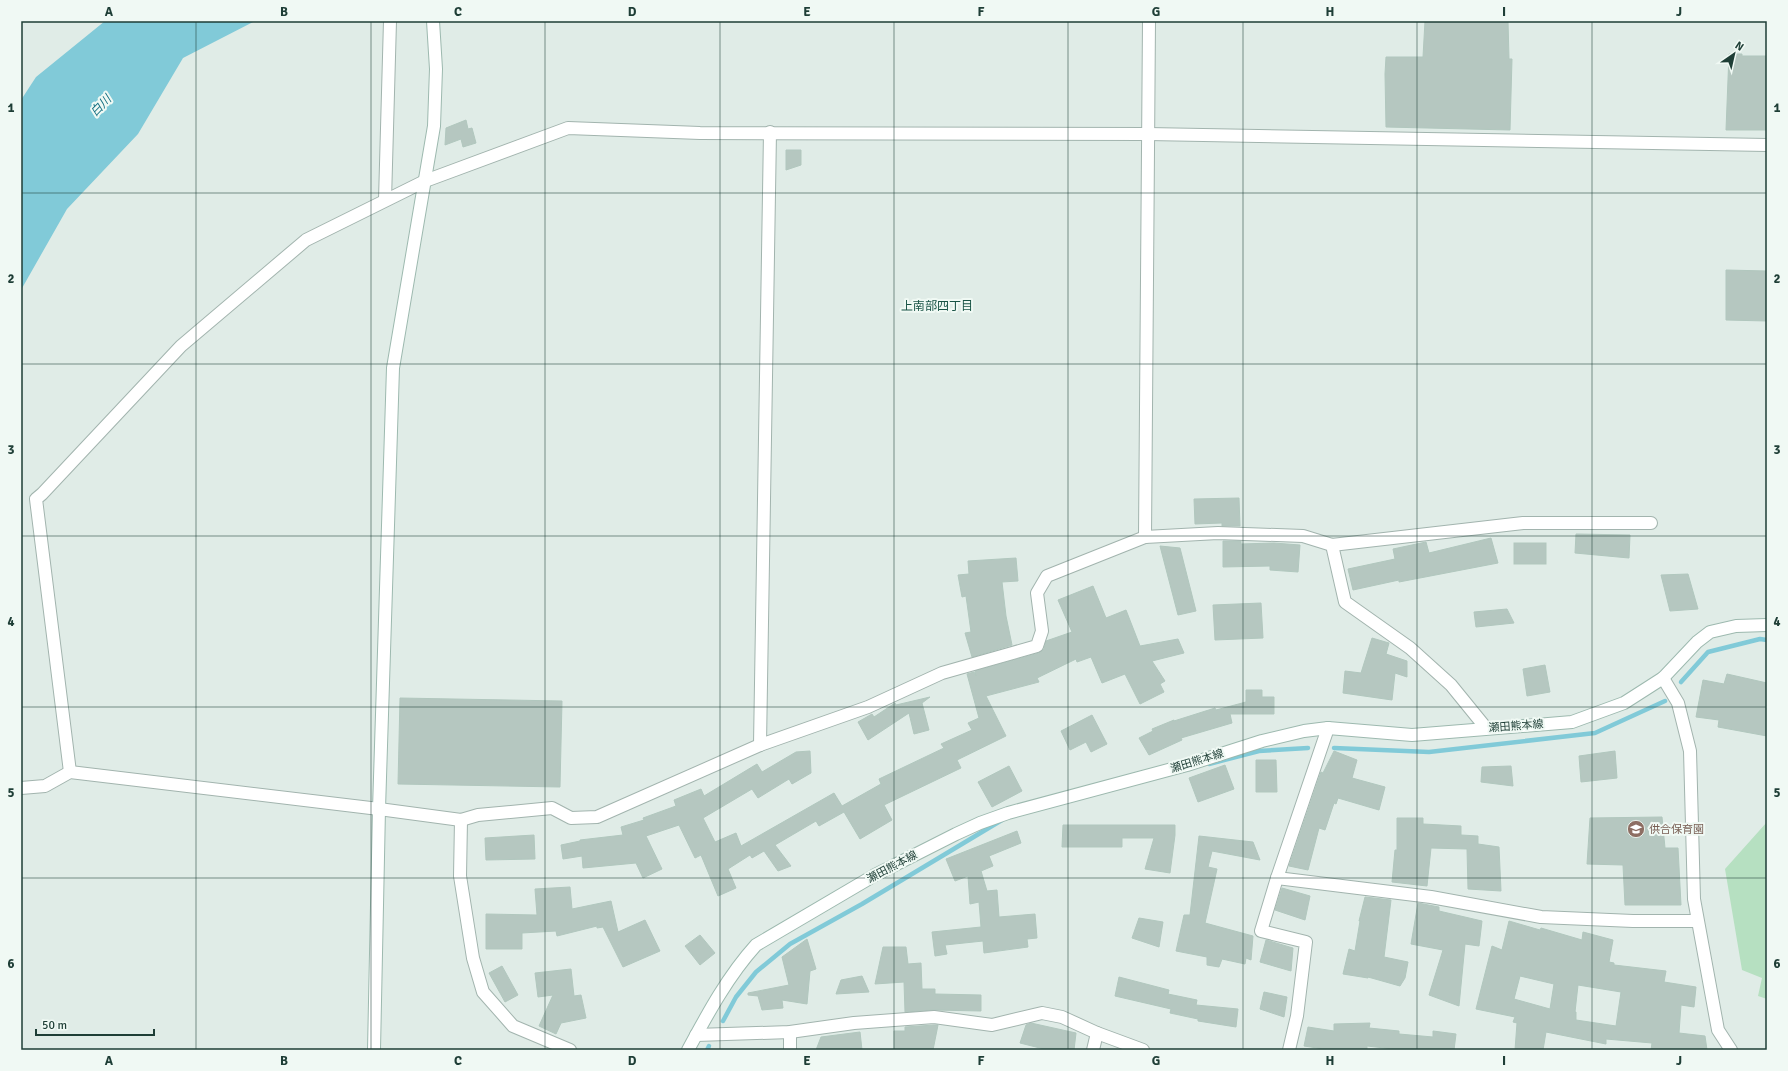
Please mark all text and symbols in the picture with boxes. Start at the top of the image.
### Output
text: A [105,4,114,20]
text: B [280,4,288,20]
text: C [454,4,462,20]
text: D [628,4,637,20]
text: E [803,4,811,20]
text: F [978,4,985,20]
text: G [1152,4,1160,20]
text: H [1326,4,1334,20]
text: I [1502,4,1506,20]
text: J [1676,4,1682,20]
north arrow [1714,34,1754,74]
text: N [1733,39,1746,54]
water label: 白川 [87,91,116,120]
text: 1 [7,100,15,116]
text: 1 [1773,100,1781,116]
text: 2 [7,271,15,287]
text: 2 [1773,271,1781,287]
district label: 上南部四丁目 [901,299,973,314]
text: 3 [7,442,15,458]
text: 3 [1773,442,1781,458]
text: 4 [7,614,15,630]
text: 4 [1773,614,1781,630]
street label: 瀬田熊本線 [1488,718,1544,734]
street label: 瀬田熊本線 [1169,747,1225,775]
text: 5 [7,785,15,801]
text: 5 [1773,785,1781,801]
school or university icon: 供合保育園 [1626,819,1646,839]
place label: 供合保育園 [1649,823,1704,836]
street label: 瀬田熊本線 [865,848,919,886]
text: 6 [7,956,15,972]
text: 6 [1773,956,1781,972]
scale bar [36,1011,154,1037]
text: 50 m [42,1018,67,1033]
text: A [105,1053,114,1069]
text: B [280,1053,288,1069]
text: C [454,1053,462,1069]
text: D [628,1053,637,1069]
text: E [803,1053,811,1069]
text: F [978,1053,985,1069]
text: G [1152,1053,1160,1069]
text: H [1326,1053,1334,1069]
text: I [1502,1053,1506,1069]
text: J [1676,1053,1682,1069]

